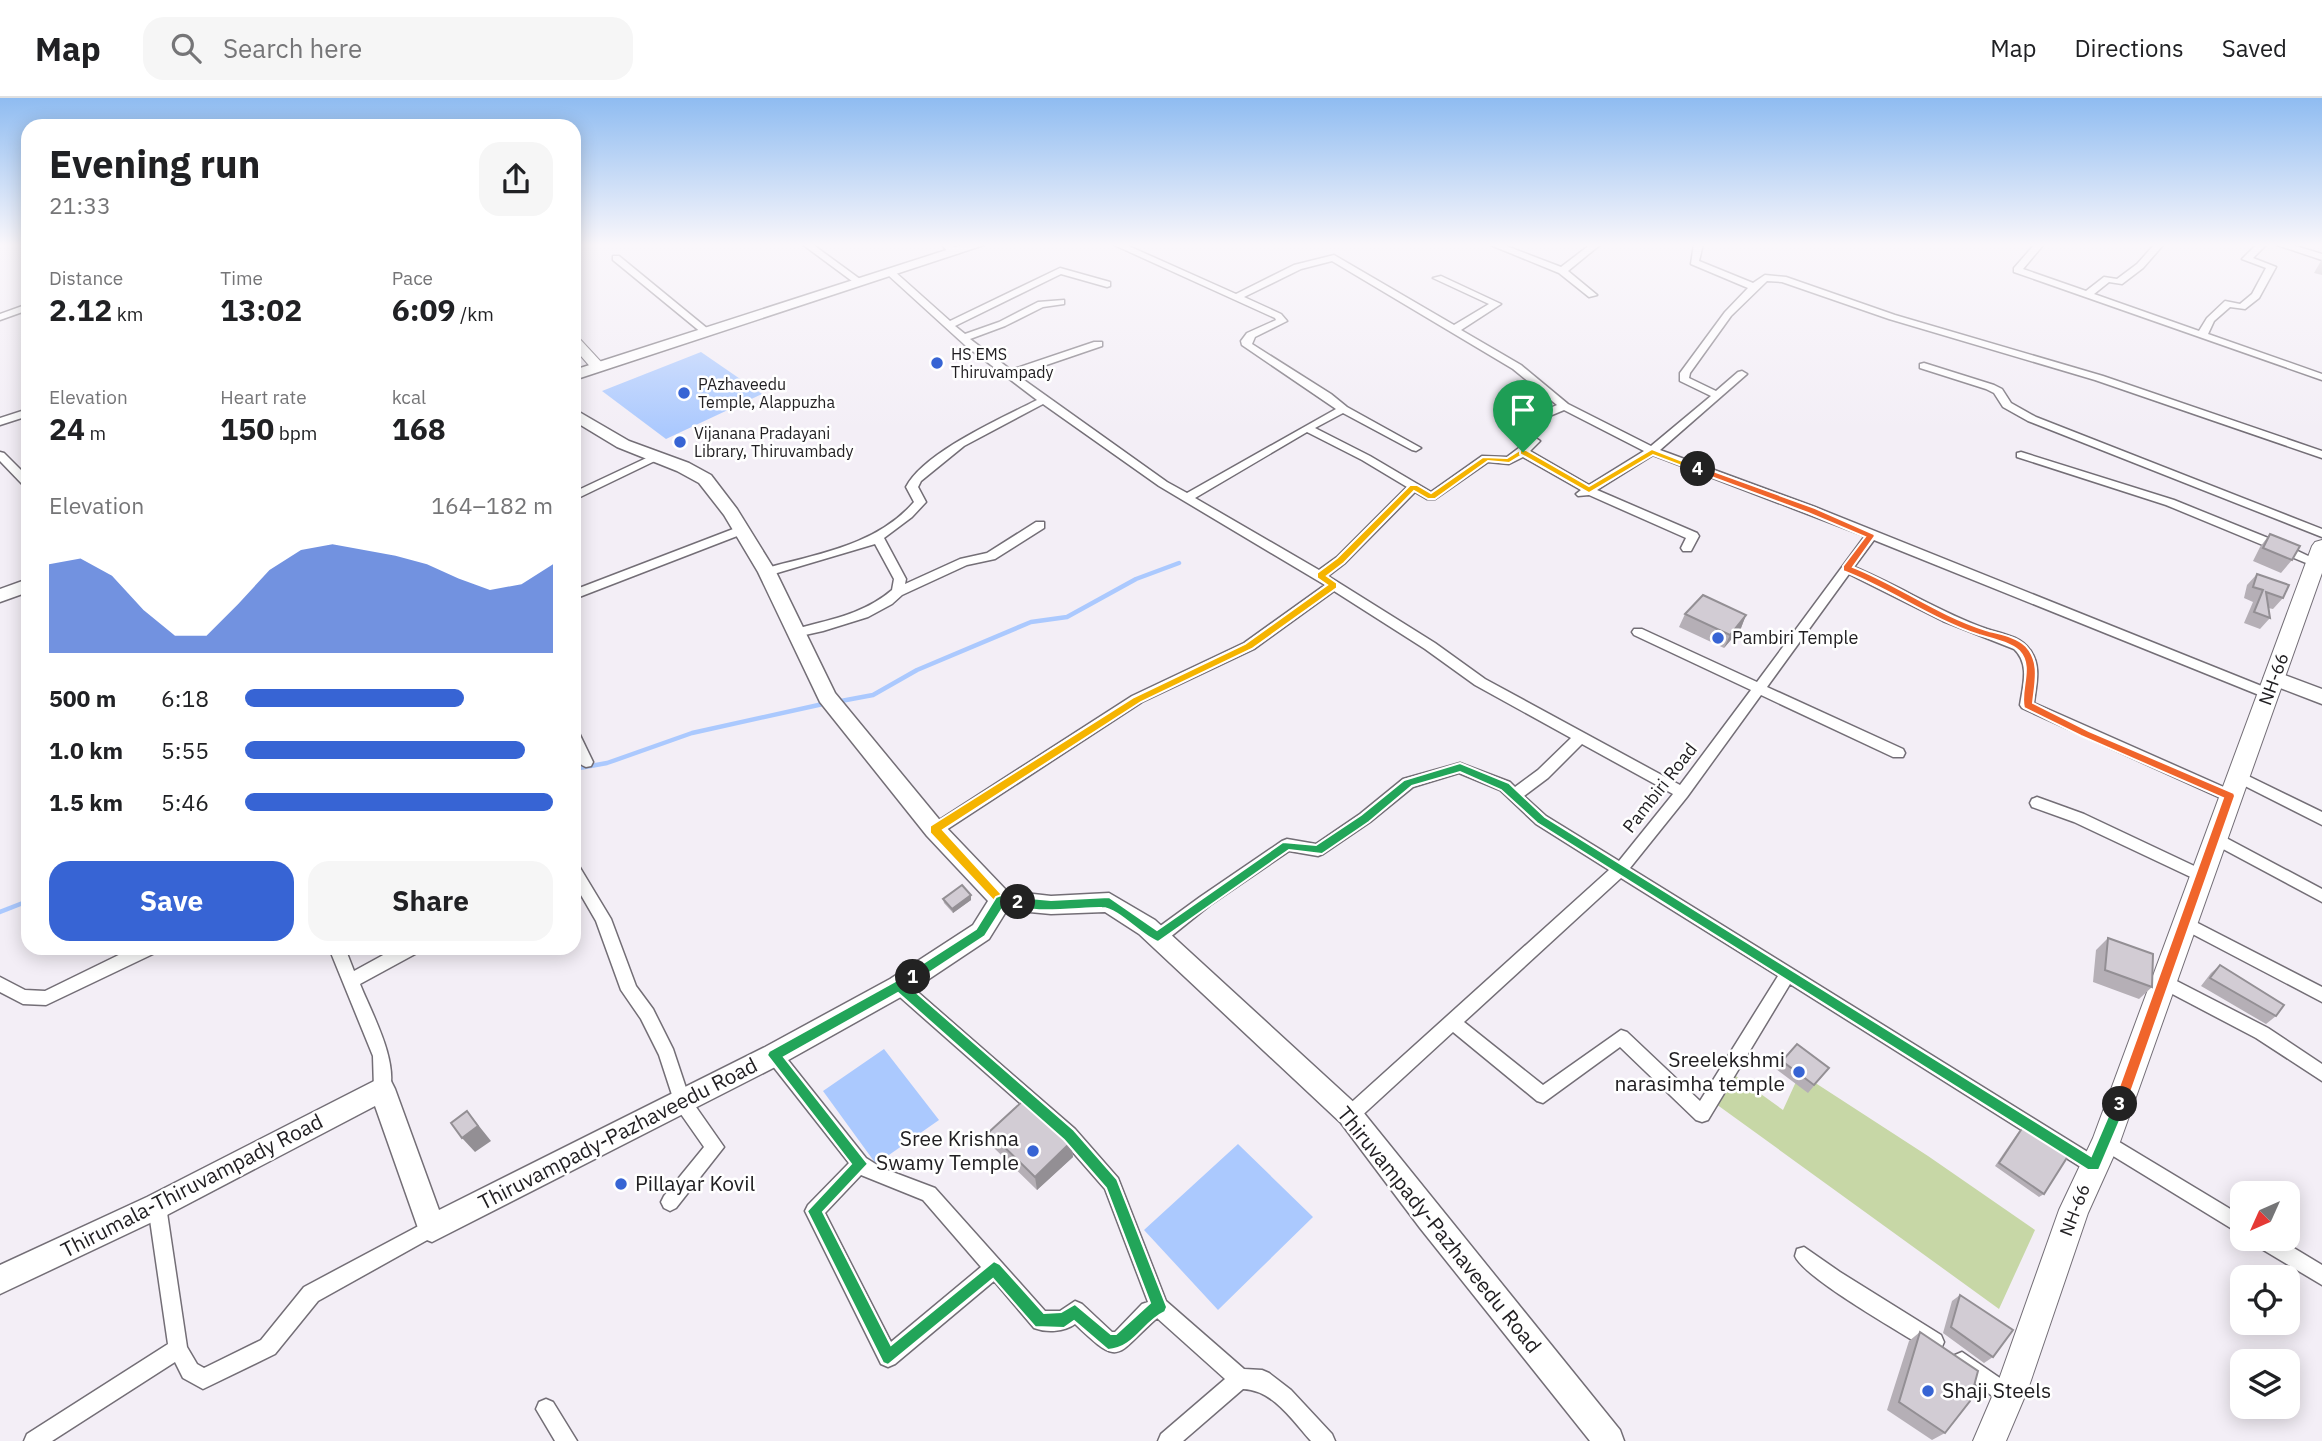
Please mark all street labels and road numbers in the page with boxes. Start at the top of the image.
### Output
street label: NH-66 [2253,649,2294,708]
street label: Pambiri Road [1617,738,1702,837]
street label: Thiruvampady-Pazhaveedu Road [473,1050,762,1216]
street label: Thiruvampady-Pazhaveedu Road [1331,1100,1548,1359]
street label: Thirumala-Thiruvampady Road [56,1107,327,1263]
street label: NH-66 [2054,1180,2095,1239]

